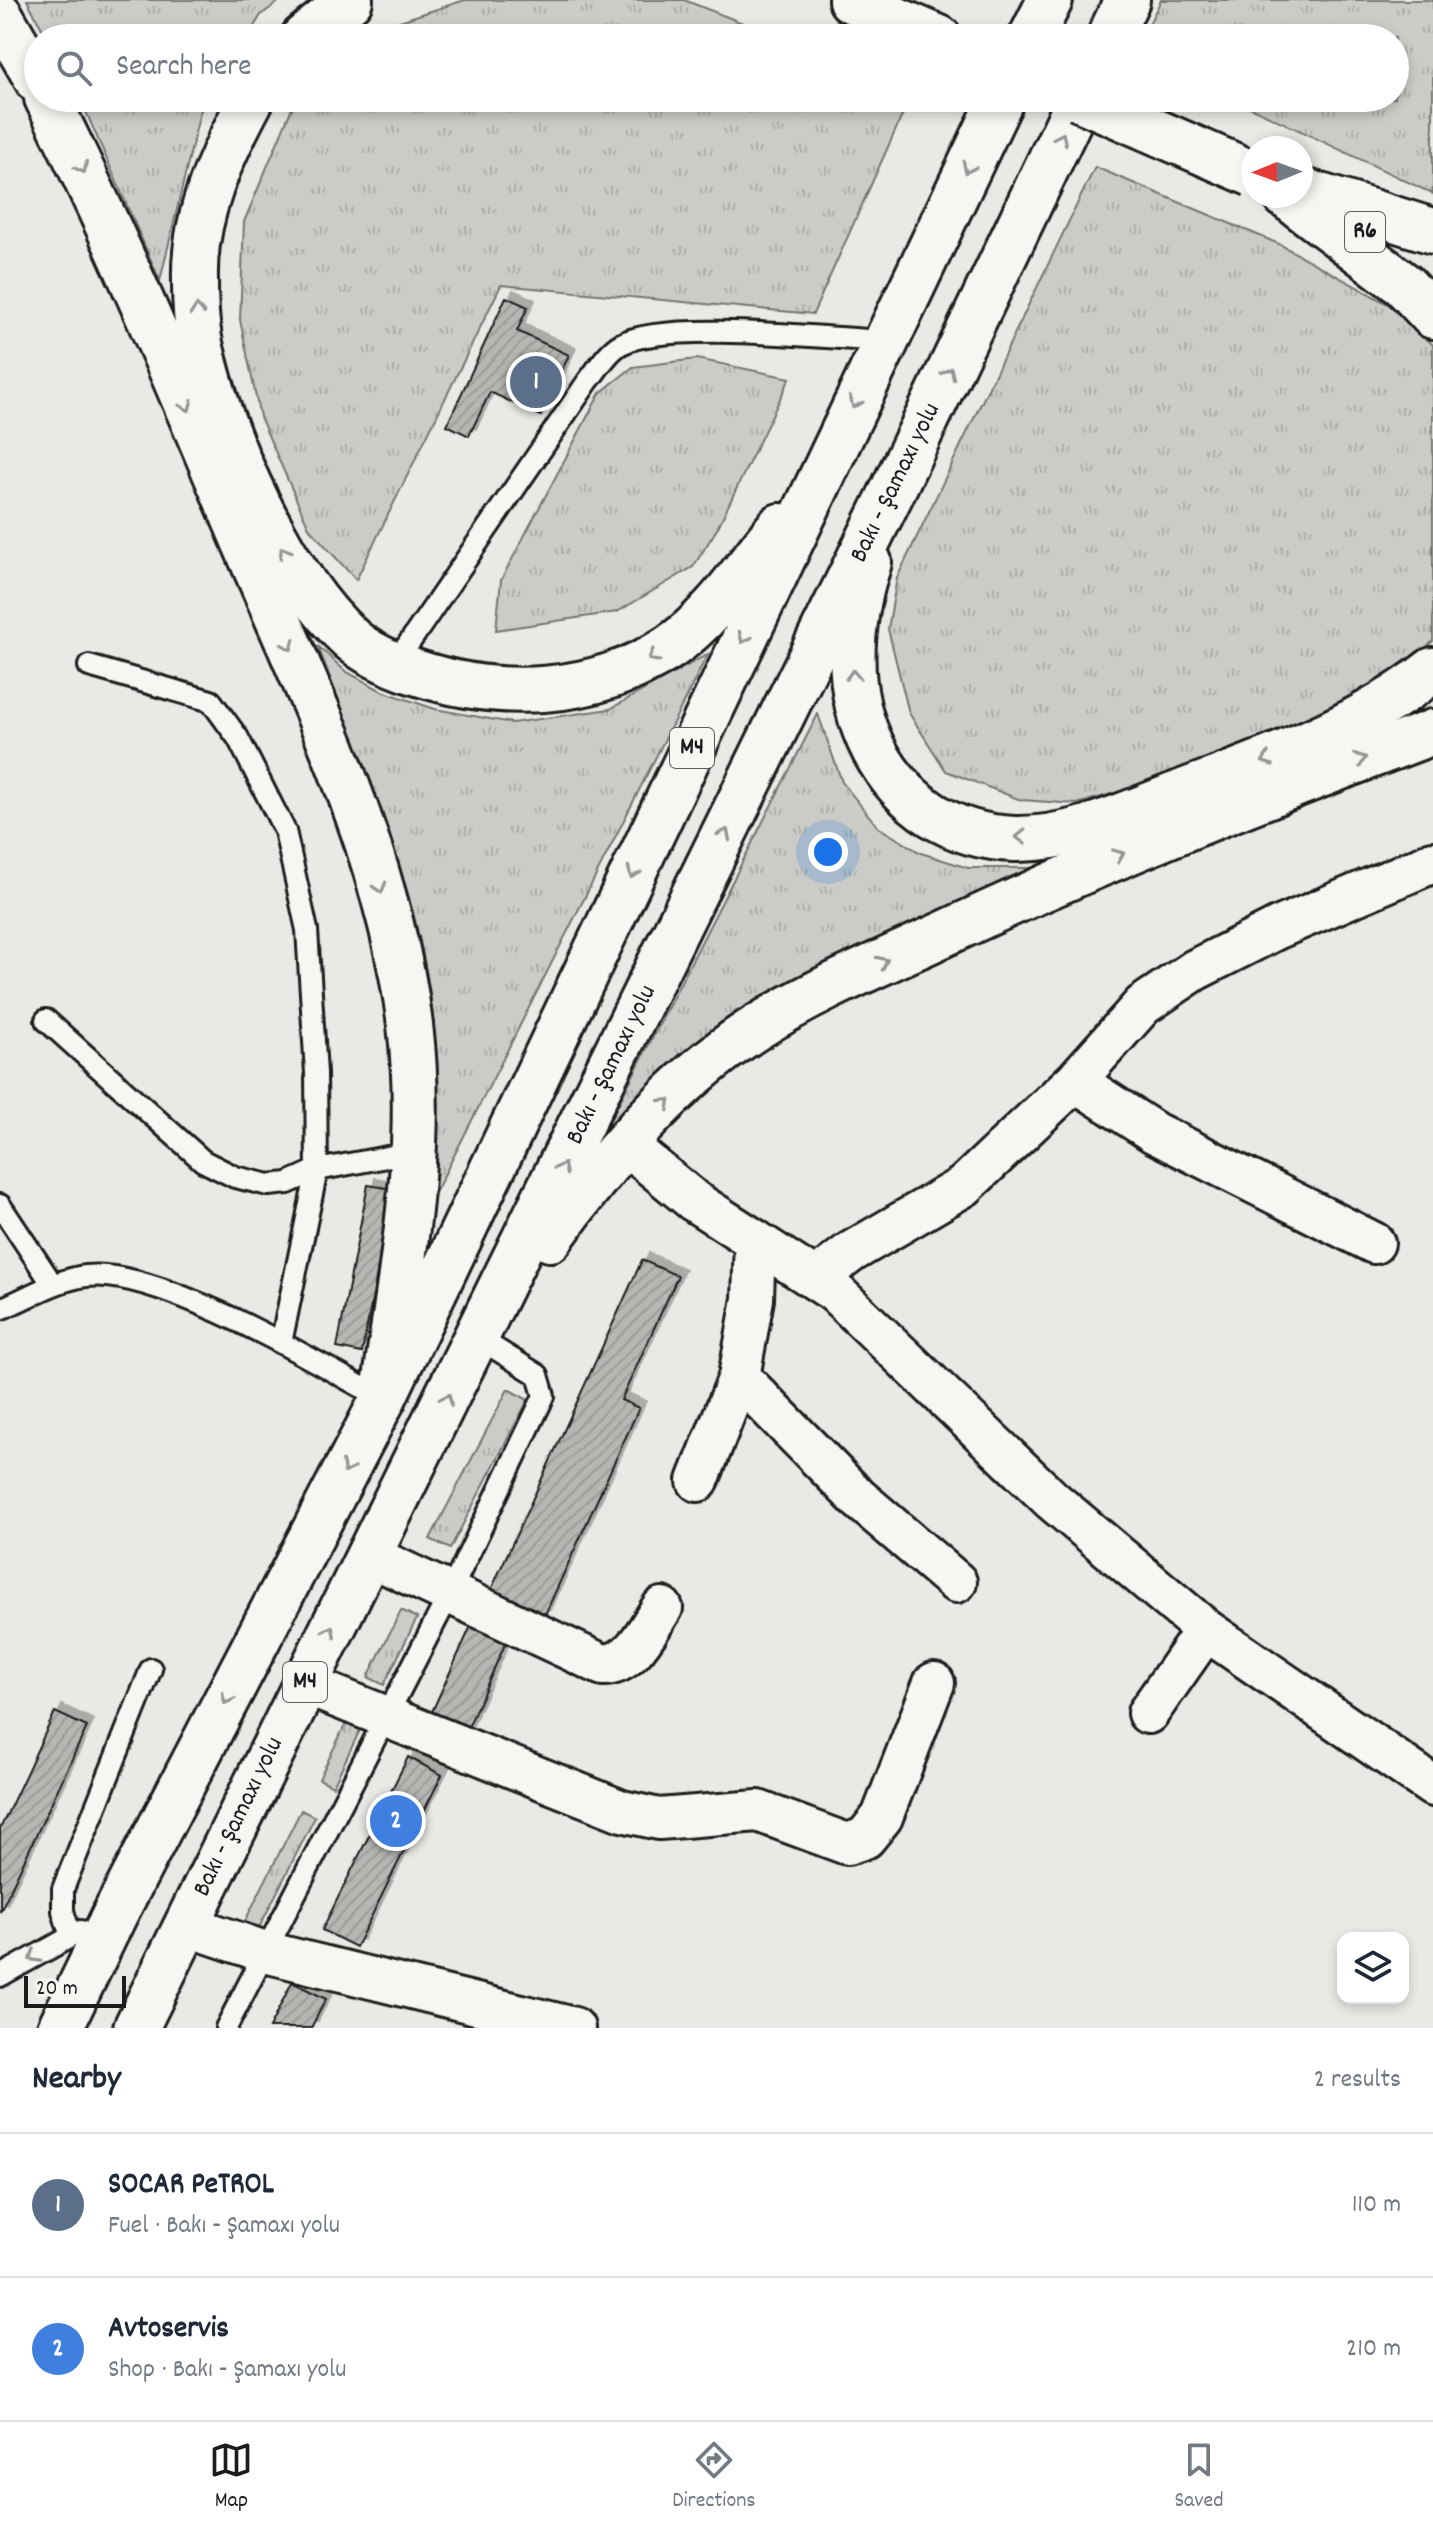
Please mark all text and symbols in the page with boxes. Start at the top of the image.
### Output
search box [24,24,1409,112]
icon: search [52,46,96,90]
text: Search here [116,47,252,90]
one-way arrow [1051,132,1067,147]
north arrow [1241,136,1313,208]
one-way arrow [72,159,87,174]
one-way arrow [962,160,978,175]
road number: R6 [1345,212,1385,252]
one-way arrow [189,303,206,316]
pin: 1 [510,352,562,412]
one-way arrow [939,367,955,381]
one-way arrow [849,394,865,409]
one-way arrow [177,397,193,412]
street label: Bakı - Şamaxı yolu [841,397,951,569]
one-way arrow [279,547,294,561]
one-way arrow [738,629,754,644]
one-way arrow [279,636,295,651]
one-way arrow [647,647,661,663]
one-way arrow [845,668,862,681]
road number: M4 [670,728,714,768]
one-way arrow [1261,750,1275,767]
one-way arrow [1353,752,1367,769]
one-way arrow [715,827,731,842]
one-way arrow [1014,829,1027,846]
your location [808,832,848,872]
one-way arrow [1111,848,1125,864]
one-way arrow [627,864,643,879]
one-way arrow [371,880,387,894]
one-way arrow [874,956,889,972]
street label: Bakı - Şamaxı yolu [557,979,667,1151]
one-way arrow [657,1098,671,1112]
one-way arrow [552,1161,567,1176]
one-way arrow [438,1392,453,1407]
one-way arrow [341,1460,356,1475]
one-way arrow [320,1624,336,1639]
road number: M4 [283,1662,327,1702]
one-way arrow [221,1691,237,1705]
street label: Bakı - Şamaxı yolu [184,1731,294,1903]
pin: 2 [370,1791,422,1851]
map controls [1337,1932,1409,2004]
button: layers [1337,1932,1409,2004]
one-way arrow [27,1948,42,1963]
scale bar [24,1972,126,2008]
text: 20 m [36,1974,78,2005]
text: Nearby [32,2056,121,2105]
text: 2 results [1314,2062,1401,2099]
text: SOCAR PeTROL [108,2165,274,2208]
text: 1 [55,2187,61,2224]
text: 110 m [1352,2187,1401,2224]
text: Fuel · Bakı - Şamaxı yolu [108,2208,340,2245]
text: Avtoservis [108,2309,229,2352]
text: 2 [52,2331,64,2368]
text: 210 m [1346,2331,1401,2368]
text: Shop · Bakı - Şamaxı yolu [108,2352,346,2389]
tab: Map [209,2438,253,2517]
tab: Directions [672,2438,756,2517]
tab: Saved [1174,2438,1224,2517]

